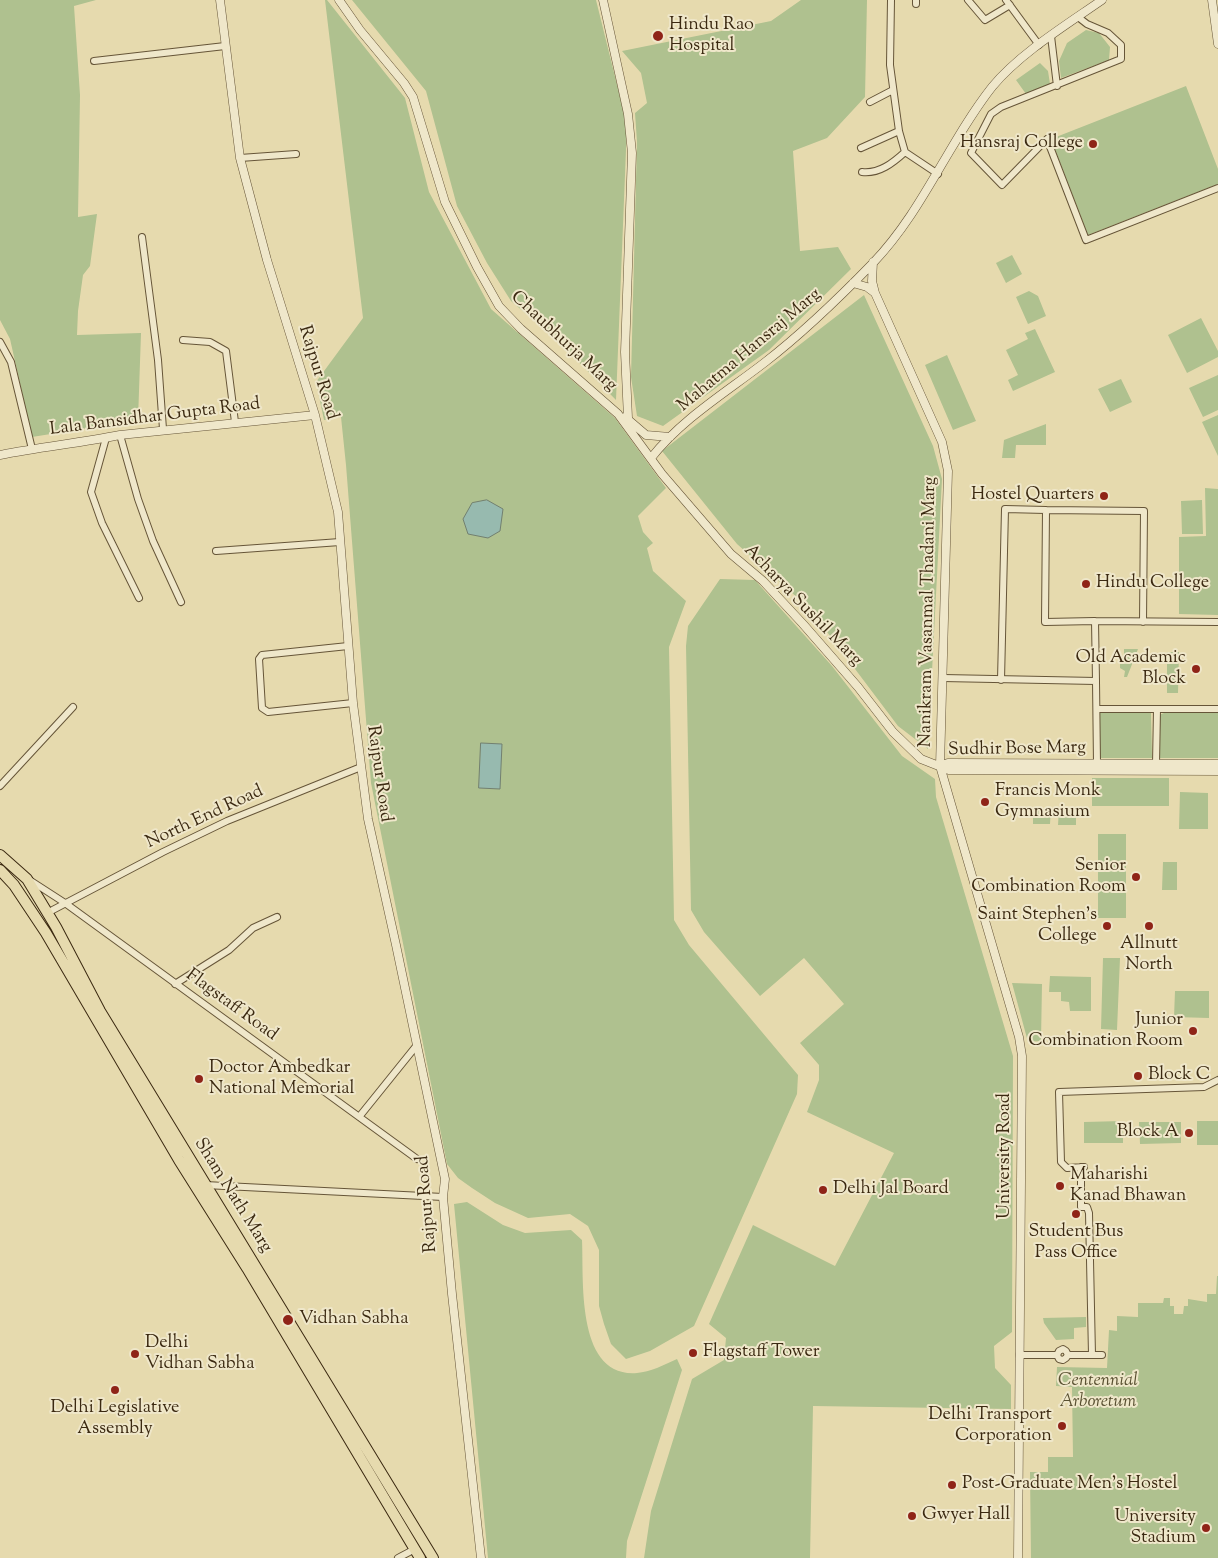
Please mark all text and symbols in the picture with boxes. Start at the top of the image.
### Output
place label: Hindu Rao Hospital [669,15,754,58]
marker: Hindu Rao Hospital [651,29,665,43]
place label: Hansraj College [960,133,1083,155]
marker: Hansraj College [1087,138,1099,150]
street label: Mahatma Hansraj Marg [674,285,826,417]
street label: Chaubhurja Marg [505,287,621,397]
street label: Rajpur Road [292,323,342,423]
street label: Lala Bansidhar Gupta Road [49,394,261,442]
street label: Nanikram Vasanmal Thadani Marg [916,476,942,748]
place label: Hostel Quarters [971,485,1094,507]
marker: Hostel Quarters [1098,490,1110,502]
street label: Acharya Sushil Marg [738,541,866,671]
place label: Hindu College [1096,573,1209,595]
marker: Hindu College [1080,578,1092,590]
place label: Old Academic Block [1075,648,1186,691]
marker: Old Academic Block [1190,663,1202,675]
street label: Rajpur Road [361,724,395,824]
street label: Sudhir Bose Marg [948,738,1086,762]
street label: North End Road [143,781,267,855]
place label: Francis Monk Gymnasium [995,781,1101,824]
marker: Francis Monk Gymnasium [979,796,991,808]
place label: Senior Combination Room [971,856,1126,899]
marker: Senior Combination Room [1130,871,1142,883]
place label: Saint Stephen's College [977,905,1097,948]
marker: Saint Stephen's College [1101,920,1113,932]
marker: Allnutt North [1143,920,1155,932]
place label: Allnutt North [1120,934,1178,976]
street label: Flagstaff Road [181,965,281,1047]
place label: Junior Combination Room [1028,1010,1183,1052]
marker: Junior Combination Room [1187,1025,1199,1037]
place label: Doctor Ambedkar National Memorial [209,1058,355,1100]
place label: Block C [1148,1065,1210,1087]
marker: Block C [1132,1070,1144,1082]
marker: Doctor Ambedkar National Memorial [193,1073,205,1085]
street label: University Road [995,1093,1017,1219]
place label: Block A [1117,1122,1179,1144]
marker: Block A [1183,1127,1195,1139]
street label: Sham Nath Marg [188,1135,276,1257]
street label: Rajpur Road [413,1155,443,1253]
place label: Maharishi Kanad Bhawan [1070,1165,1186,1208]
place label: Delhi Jal Board [833,1179,949,1201]
marker: Maharishi Kanad Bhawan [1054,1180,1066,1192]
marker: Delhi Jal Board [817,1184,829,1196]
marker: Student Bus Pass Office [1070,1208,1082,1220]
place label: Student Bus Pass Office [1029,1222,1123,1264]
place label: Vidhan Sabha [299,1309,408,1331]
marker: Vidhan Sabha [281,1313,295,1327]
place label: Delhi Vidhan Sabha [145,1333,254,1376]
place label: Flagstaff Tower [703,1342,820,1364]
marker: Flagstaff Tower [687,1347,699,1359]
marker: Delhi Vidhan Sabha [129,1348,141,1360]
park label: Centennial Arboretum [1058,1371,1138,1414]
marker: Delhi Legislative Assembly [109,1384,121,1396]
place label: Delhi Legislative Assembly [51,1398,179,1440]
place label: Delhi Transport Corporation [928,1405,1052,1448]
marker: Delhi Transport Corporation [1056,1420,1068,1432]
place label: Post-Graduate Men's Hostel [962,1474,1177,1496]
marker: Post-Graduate Men's Hostel [946,1479,958,1491]
place label: Gwyer Hall [922,1505,1010,1527]
place label: University Stadium [1114,1507,1196,1550]
marker: Gwyer Hall [906,1510,918,1522]
marker: University Stadium [1200,1522,1212,1534]

